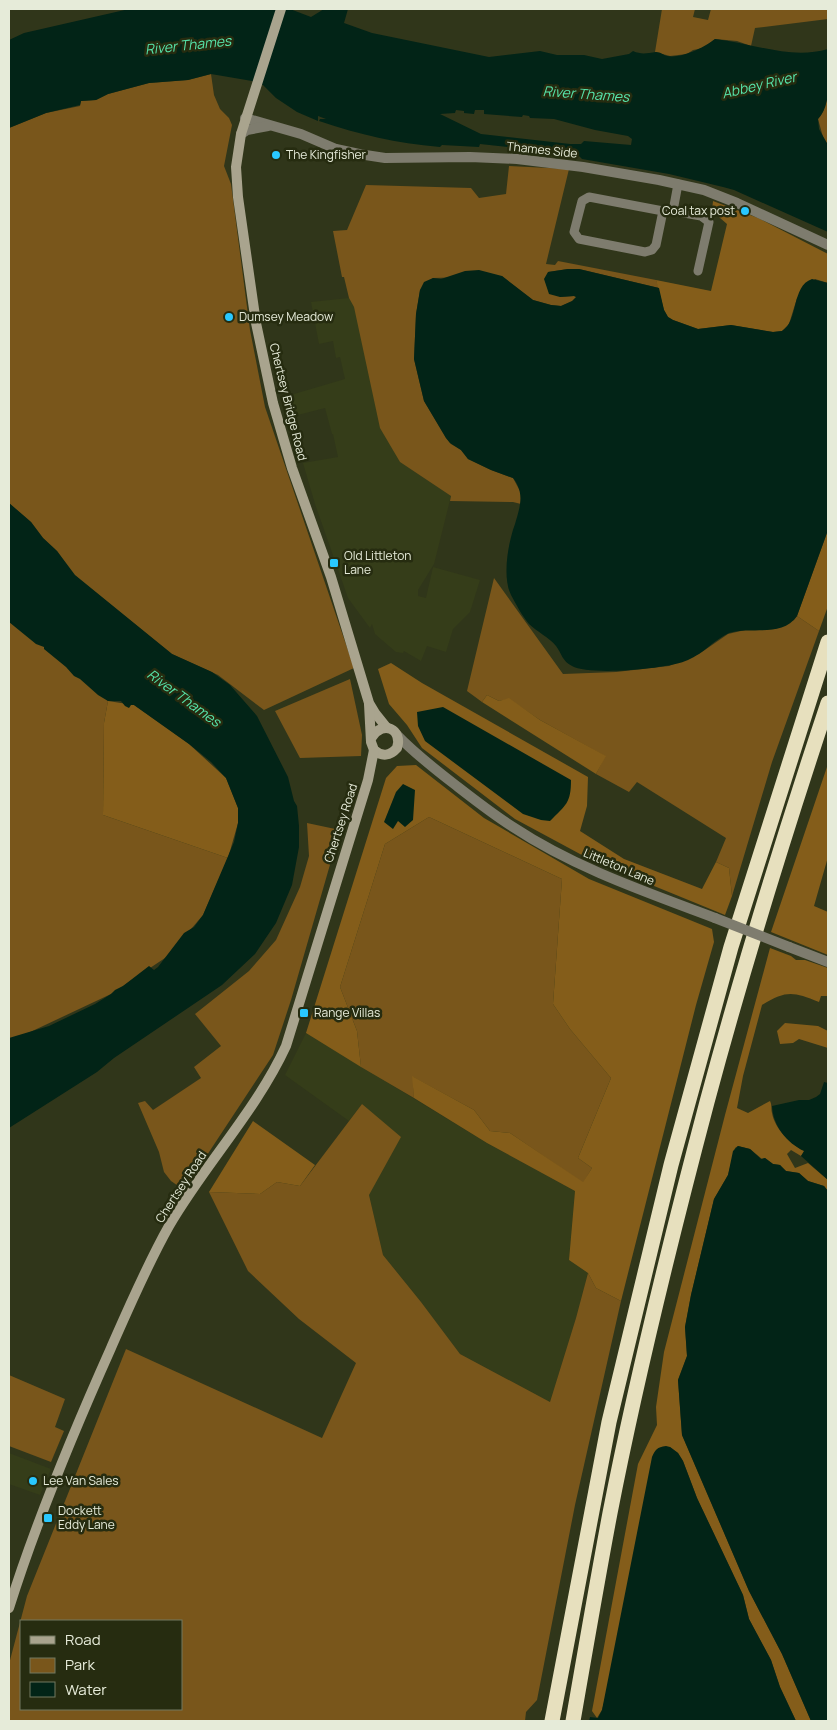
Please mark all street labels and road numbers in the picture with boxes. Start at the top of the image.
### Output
street label: Thames Side [506,137,578,162]
street label: Chertsey Bridge Road [266,341,311,462]
street label: Chertsey Road [320,781,361,865]
street label: Littleton Lane [581,844,657,889]
street label: Chertsey Road [151,1148,210,1226]

